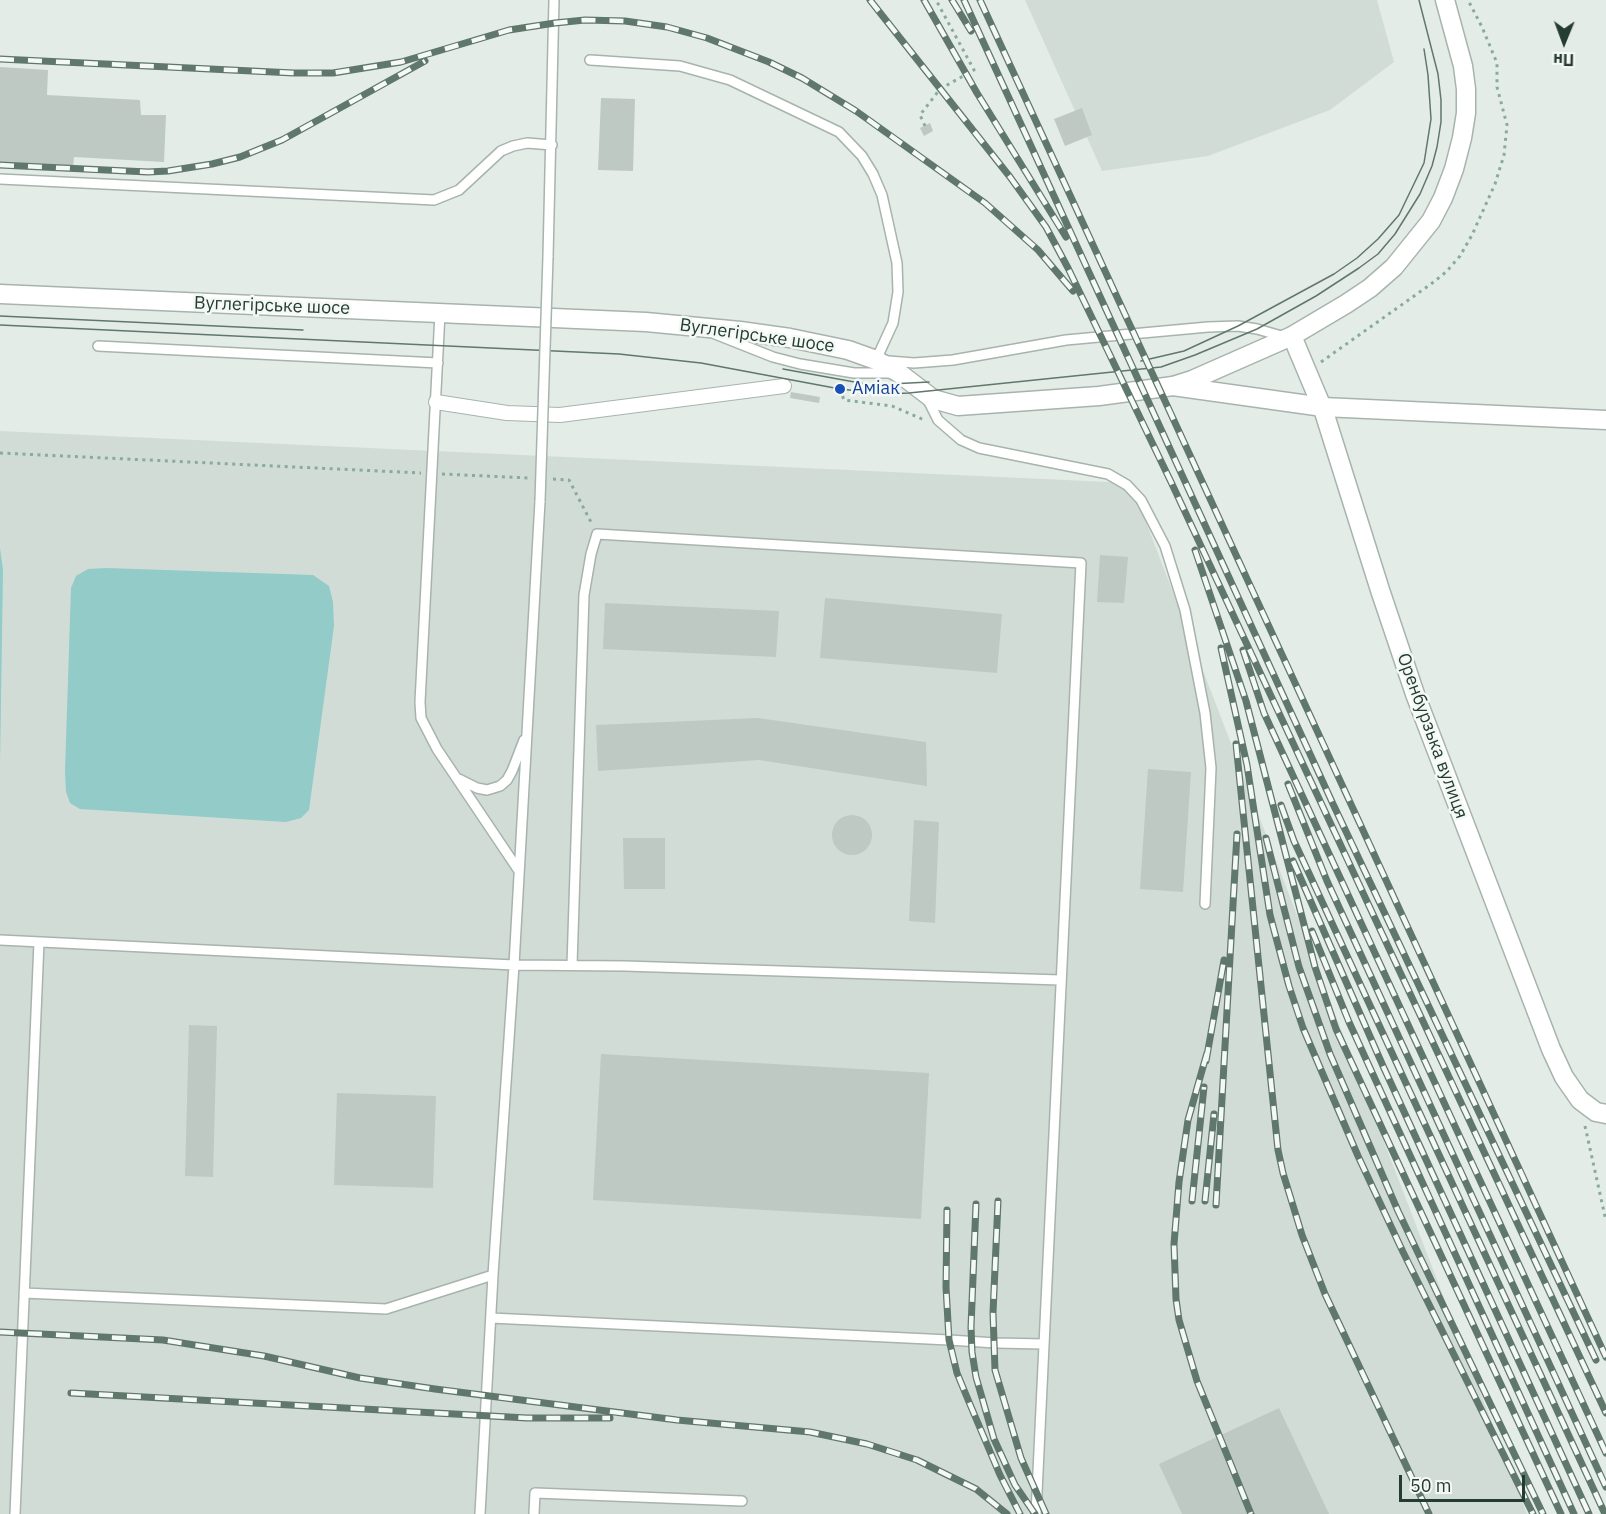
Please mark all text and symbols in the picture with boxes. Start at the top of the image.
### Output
north arrow [1534,12,1594,72]
text: Пн [1553,50,1574,70]
street label: Вуглегірське шосе [194,292,350,320]
street label: Вуглегірське шосе [678,314,836,358]
place label: Аміак [852,378,900,400]
marker: Аміак [833,382,847,396]
street label: Оренбурзька вулиця [1392,650,1472,822]
scale bar [1402,1463,1528,1501]
text: 50 m [1410,1474,1452,1497]

